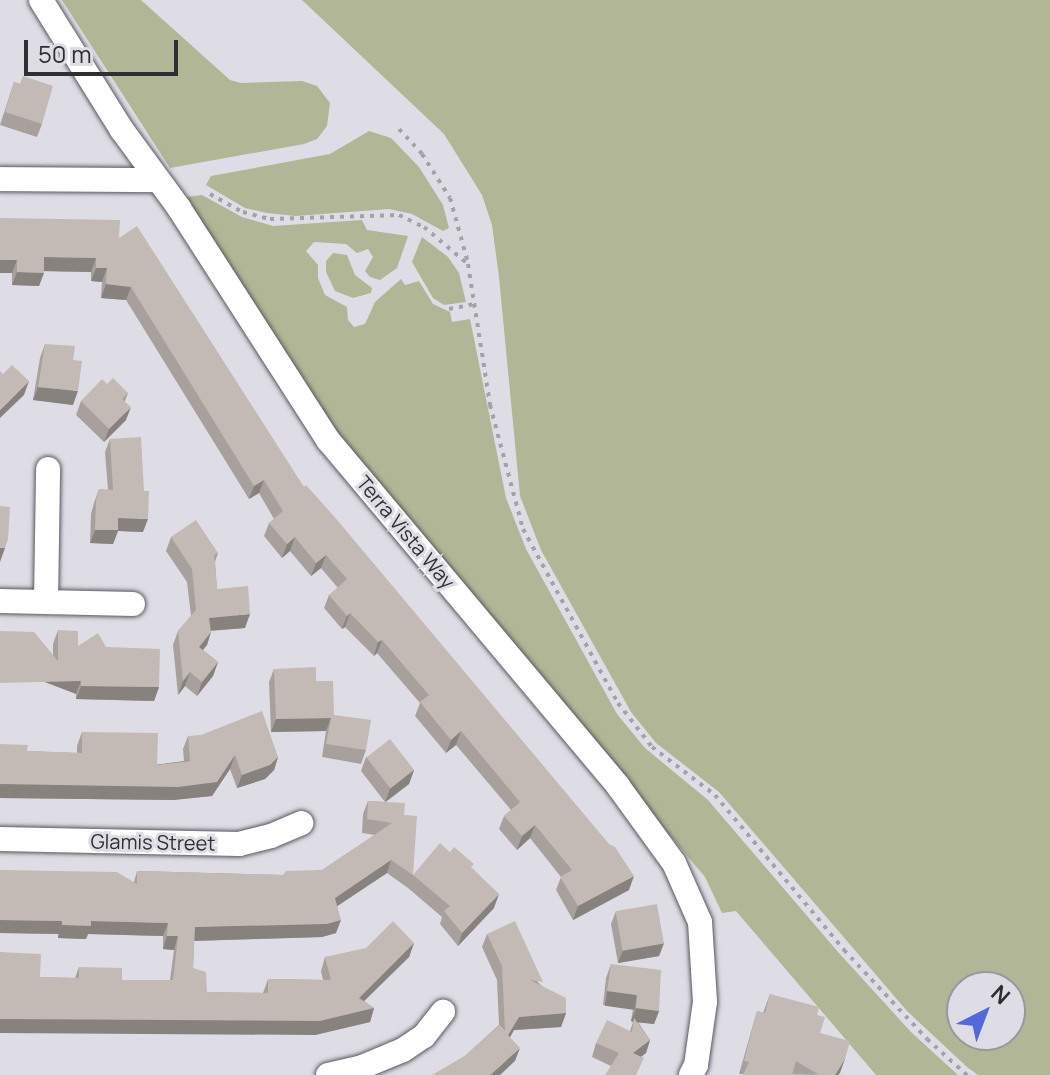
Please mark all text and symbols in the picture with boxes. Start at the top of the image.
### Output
scale bar [28,24,182,74]
text: 50 m [38,37,92,70]
street label: Terra Vista Way [352,471,460,593]
street label: Glamis Street [90,829,216,855]
north arrow [946,971,1026,1051]
text: N [985,978,1017,1011]

